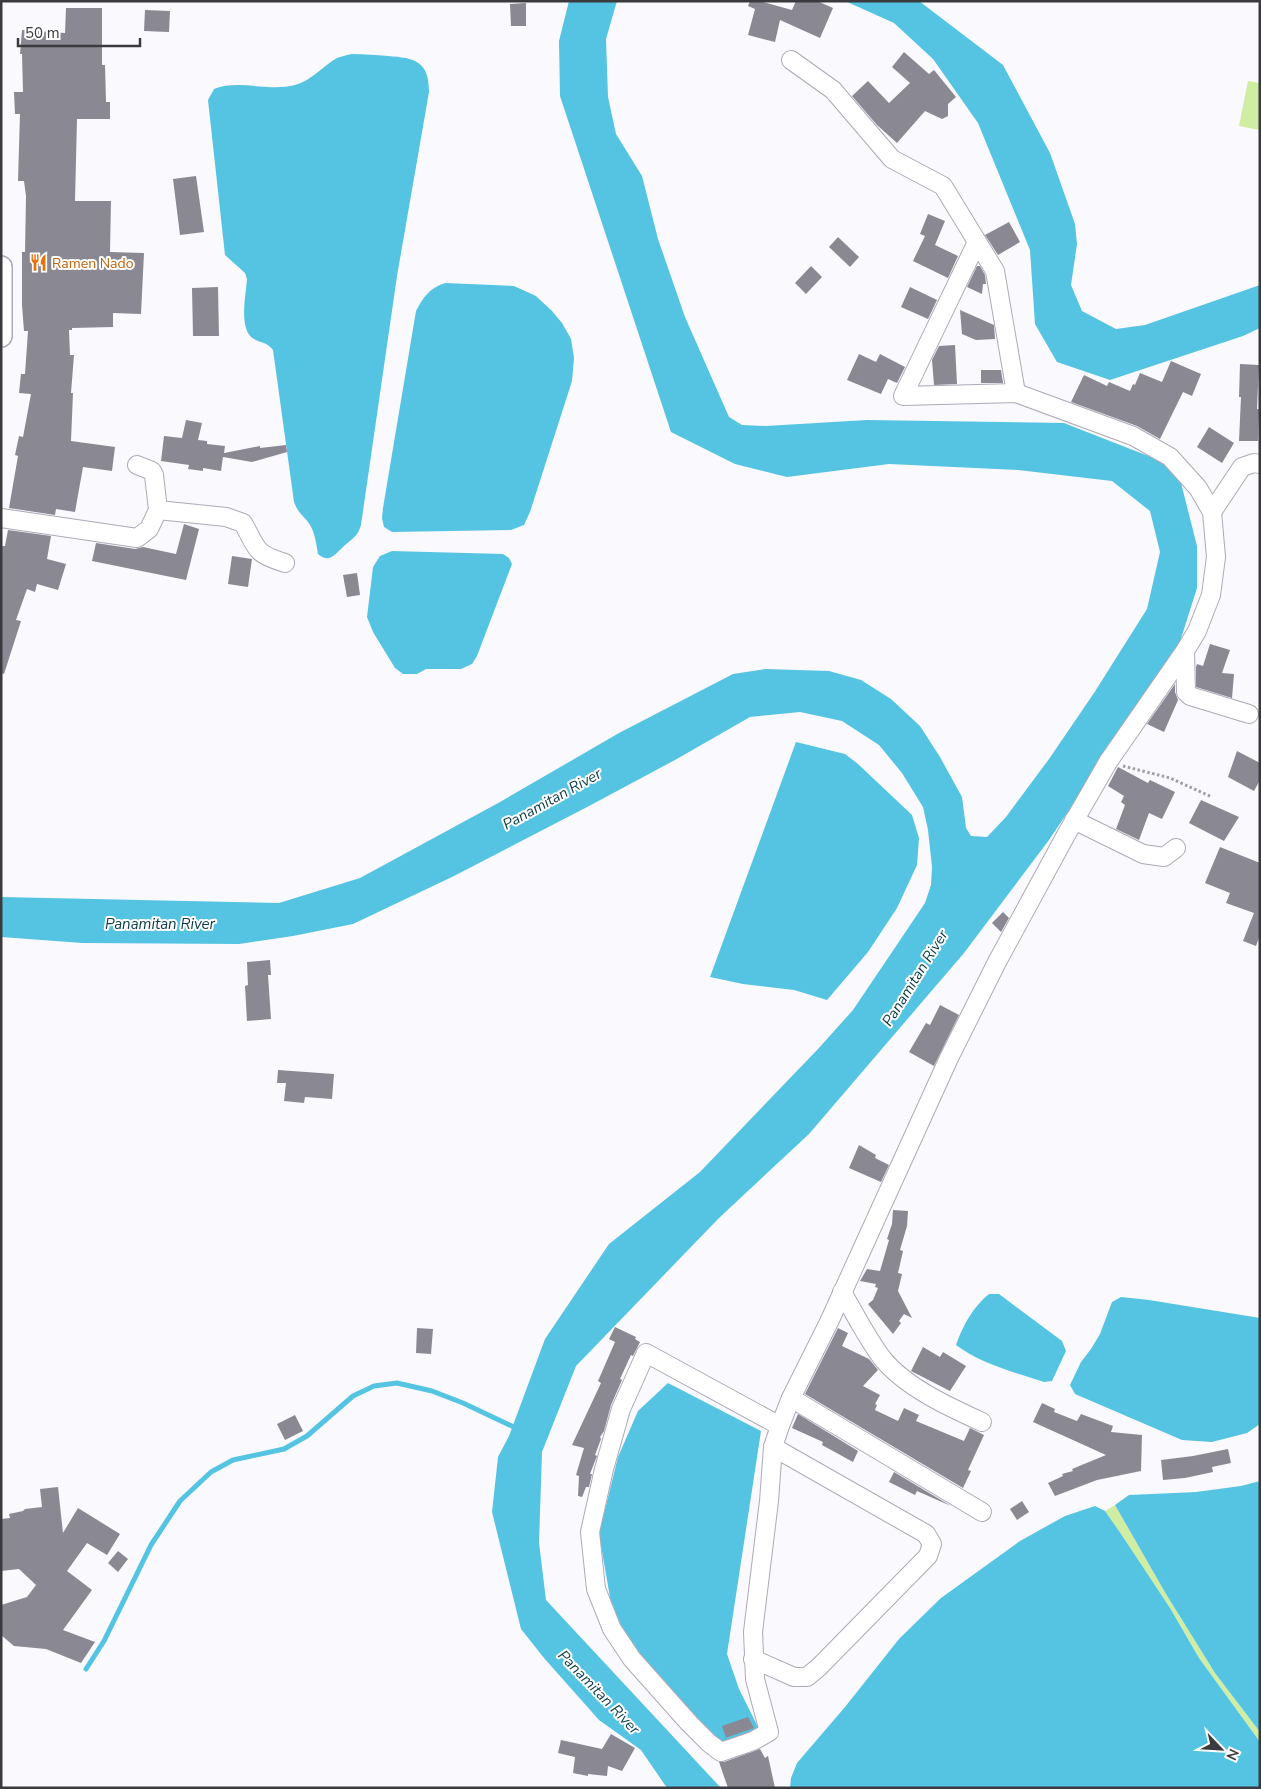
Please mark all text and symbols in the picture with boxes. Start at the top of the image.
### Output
scale bar [18,15,140,47]
text: 50 m [25,23,60,43]
restaurant icon: Ramen Nado [28,253,48,273]
place label: Ramen Nado [52,254,134,273]
water label: Panamitan River [499,763,605,834]
water label: Panamitan River [105,914,216,934]
water label: Panamitan River [877,926,953,1030]
water label: Panamitan River [554,1646,645,1739]
north arrow [1196,1724,1246,1774]
text: N [1222,1746,1243,1763]

